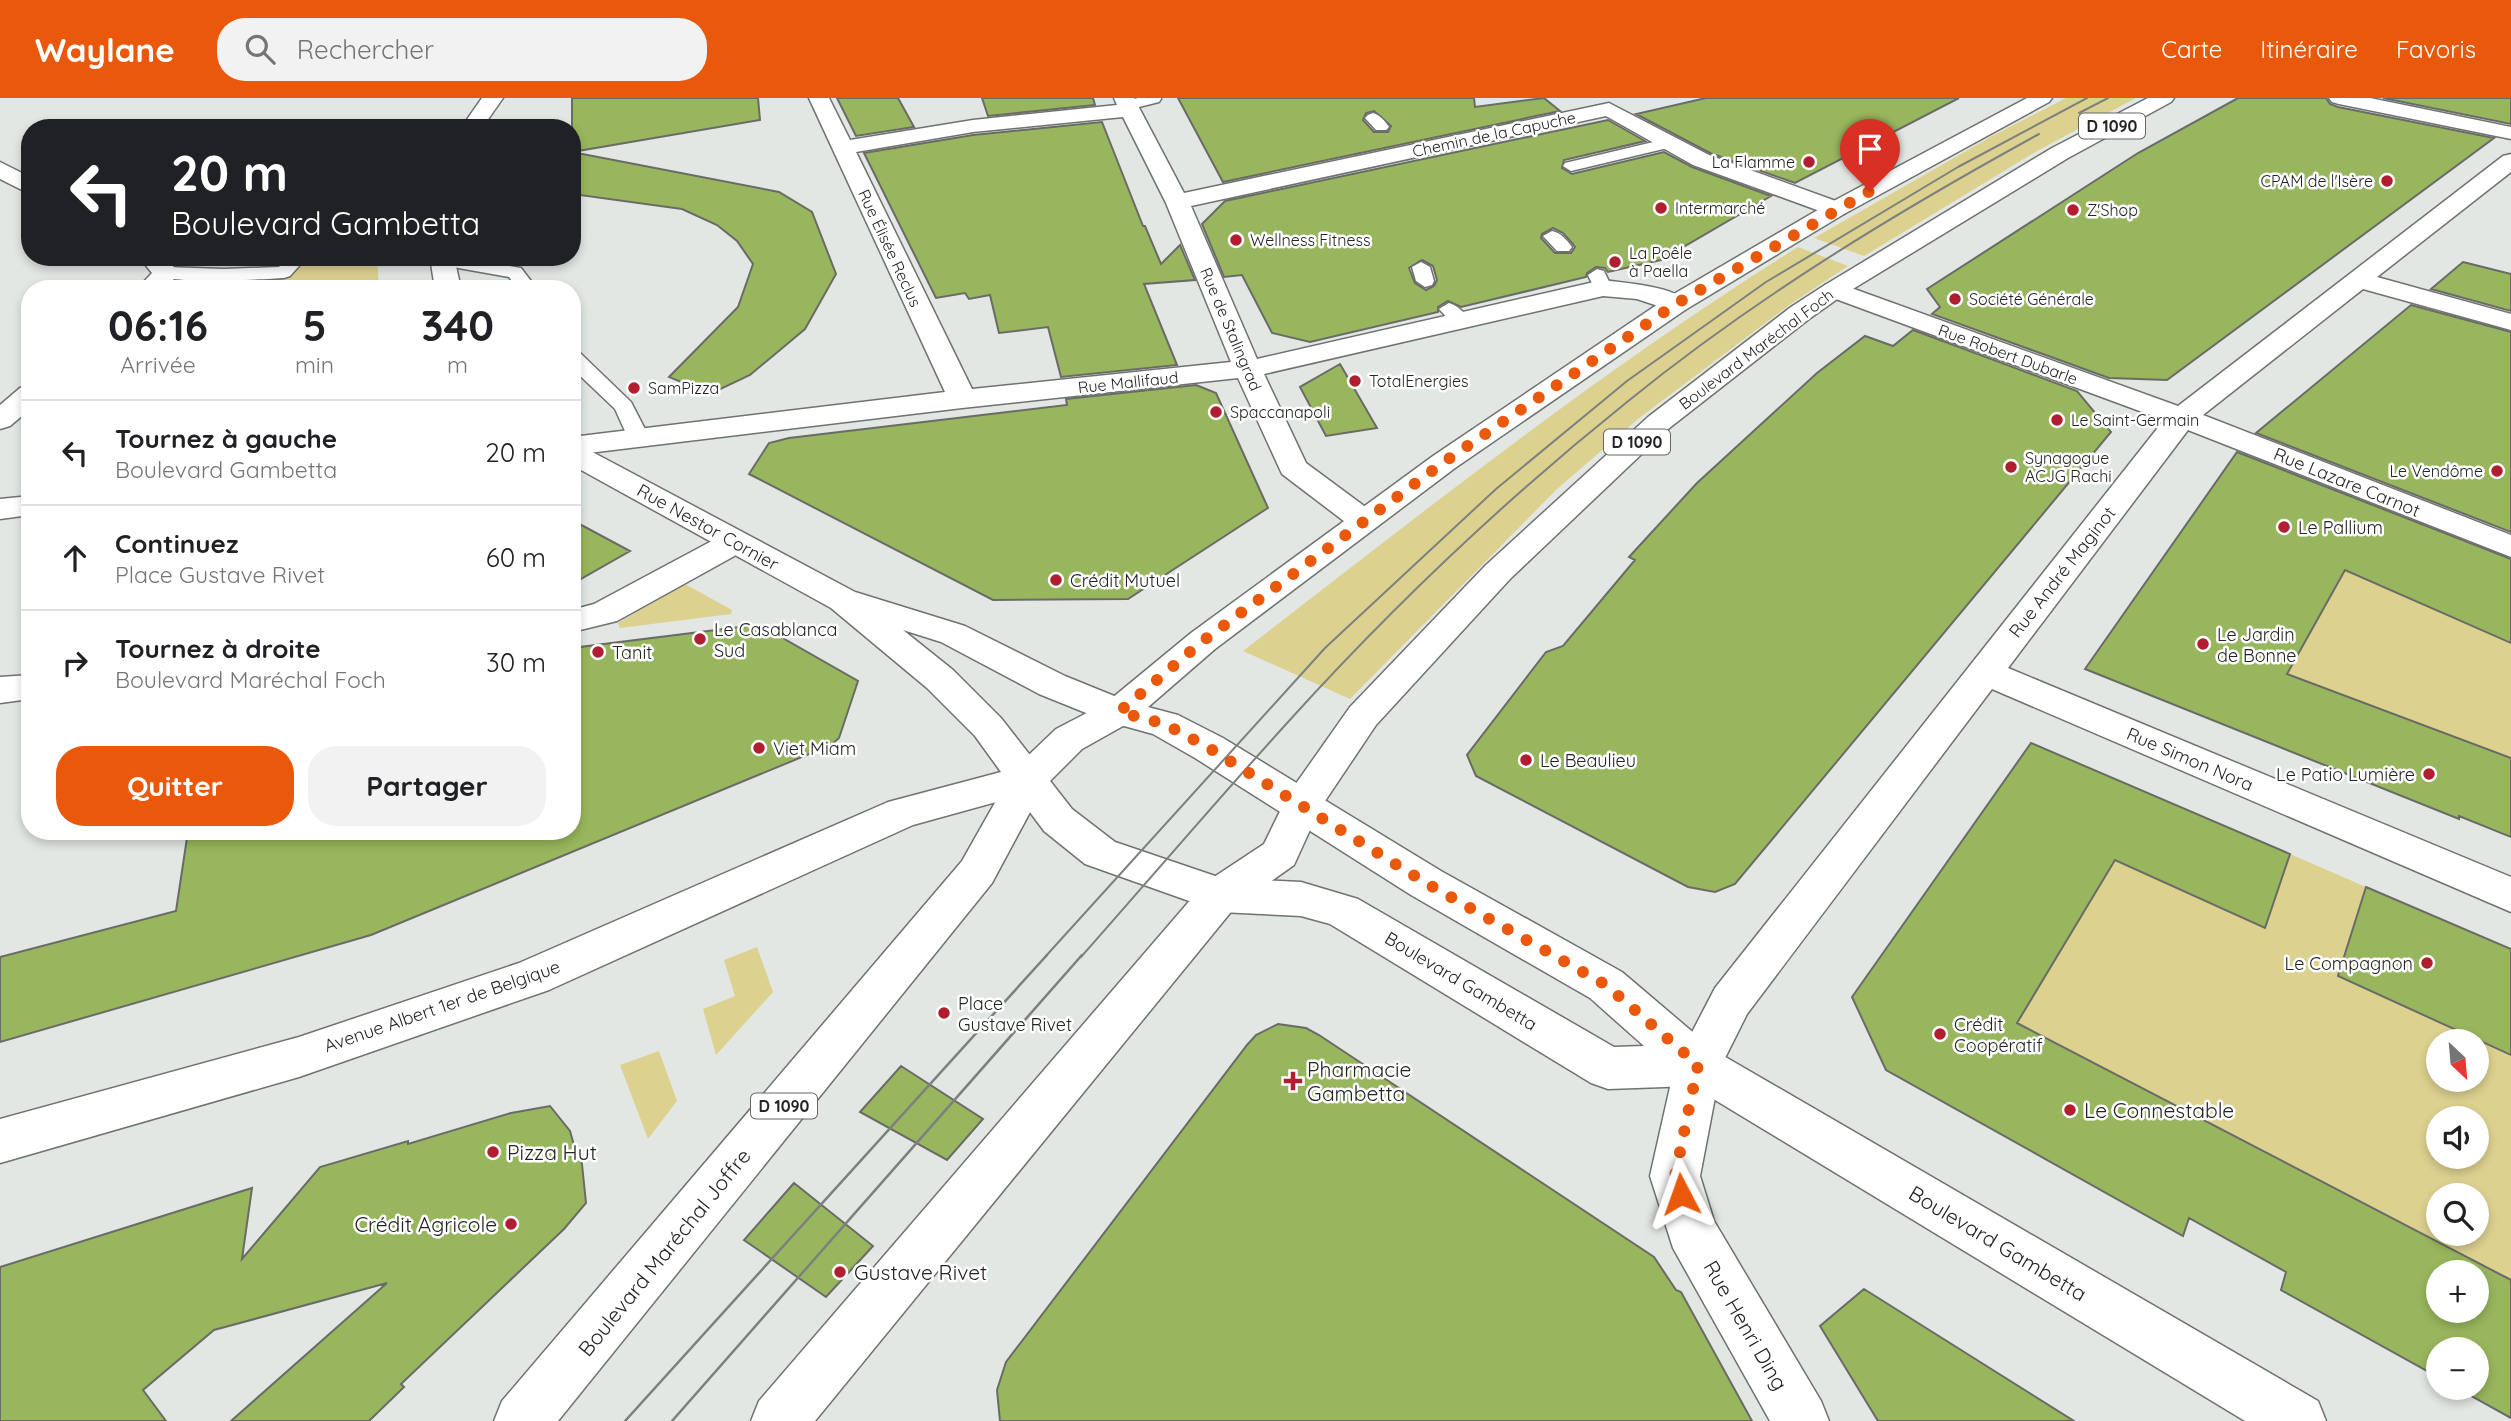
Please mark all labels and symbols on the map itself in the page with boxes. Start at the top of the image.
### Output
street label: Chemin de la Capuche [1411,107,1577,161]
road number: D 1090 [2079,114,2145,138]
pin [1840,119,1900,191]
place label: La Flamme [1712,152,1795,172]
marker: La Flamme [1801,154,1817,170]
place label: CPAM de l'Isère [2260,171,2373,191]
marker: CPAM de l'Isère [2379,173,2395,189]
street label: Rue Élisée Reclus [854,186,926,310]
place label: Intermarché [1675,198,1765,218]
marker: Intermarché [1653,200,1669,216]
place label: Z'Shop [2087,200,2138,220]
marker: Z'Shop [2065,202,2081,218]
place label: Wellness Fitness [1250,230,1370,250]
marker: Wellness Fitness [1228,232,1244,248]
place label: La Poêle à Paella [1629,243,1692,281]
marker: La Poêle à Paella [1607,254,1623,270]
street label: Rue de Stalingrad [1196,264,1266,394]
street label: Boulevard Maréchal Foch [1675,284,1837,414]
place label: Société Générale [1969,289,2094,309]
marker: Société Générale [1947,291,1963,307]
street label: Rue Robert Dubarle [1936,319,2080,389]
street label: Rue Mallifaud [1077,367,1179,397]
place label: TotalEnergies [1369,371,1468,391]
marker: TotalEnergies [1347,373,1363,389]
place label: SamPizza [648,378,719,398]
marker: SamPizza [626,380,642,396]
place label: Spaccanapoli [1230,402,1330,422]
marker: Spaccanapoli [1208,404,1224,420]
place label: Le Saint-Germain [2071,410,2199,430]
marker: Le Saint-Germain [2049,412,2065,428]
road number: D 1090 [1604,430,1670,454]
street label: Rue Lazare Carnot [2270,442,2424,522]
place label: Synagogue ACJG Rachi [2025,448,2112,486]
marker: Synagogue ACJG Rachi [2003,459,2019,475]
place label: Le Vendôme [2390,461,2483,481]
marker: Le Vendôme [2489,463,2505,479]
street label: Rue Nestor Cornier [633,479,783,576]
street label: Rue André Maginot [2004,502,2120,642]
place label: Le Pallium [2298,516,2383,539]
marker: Le Pallium [2276,519,2292,535]
place label: Crédit Mutuel [1070,569,1180,592]
marker: Crédit Mutuel [1048,572,1064,588]
place label: Le Casablanca Sud [714,618,837,662]
place label: Le Jardin de Bonne [2217,623,2297,667]
marker: Le Casablanca Sud [692,631,708,647]
marker: Le Jardin de Bonne [2195,636,2211,652]
place label: Tanit [612,641,652,664]
marker: Tanit [590,644,606,660]
street label: Rue Simon Nora [2123,722,2257,796]
place label: Viet Miam [773,737,856,760]
marker: Viet Miam [751,740,767,756]
place label: Le Beaulieu [1540,749,1636,772]
marker: Le Beaulieu [1518,752,1534,768]
place label: Le Patio Lumière [2276,763,2415,786]
marker: Le Patio Lumière [2421,766,2437,782]
street label: Boulevard Gambetta [1381,926,1541,1036]
place label: Le Compagnon [2285,952,2413,975]
street label: Avenue Albert 1er de Belgique [321,955,563,1057]
marker: Le Compagnon [2419,955,2435,971]
place label: Place Gustave Rivet [958,992,1072,1036]
marker: Place Gustave Rivet [936,1005,952,1021]
place label: Crédit Coopératif [1954,1013,2043,1057]
marker: Crédit Coopératif [1932,1026,1948,1042]
north arrow [2426,1029,2488,1092]
place label: Pharmacie Gambetta [1307,1056,1411,1106]
marker: Pharmacie Gambetta [1285,1073,1301,1089]
road number: D 1090 [751,1094,817,1118]
place label: Le Connestable [2084,1097,2234,1123]
marker: Le Connestable [2062,1102,2078,1118]
place label: Pizza Hut [507,1139,597,1165]
street label: Boulevard Maréchal Joffre [572,1143,756,1361]
marker: Pizza Hut [485,1144,501,1160]
position arrow [1644,1157,1718,1231]
street label: Boulevard Gambetta [1904,1180,2092,1306]
place label: Crédit Agricole [354,1211,497,1237]
marker: Crédit Agricole [503,1216,519,1232]
street label: Rue Henri Ding [1698,1255,1794,1395]
place label: Gustave Rivet [854,1259,987,1285]
marker: Gustave Rivet [832,1264,848,1280]

